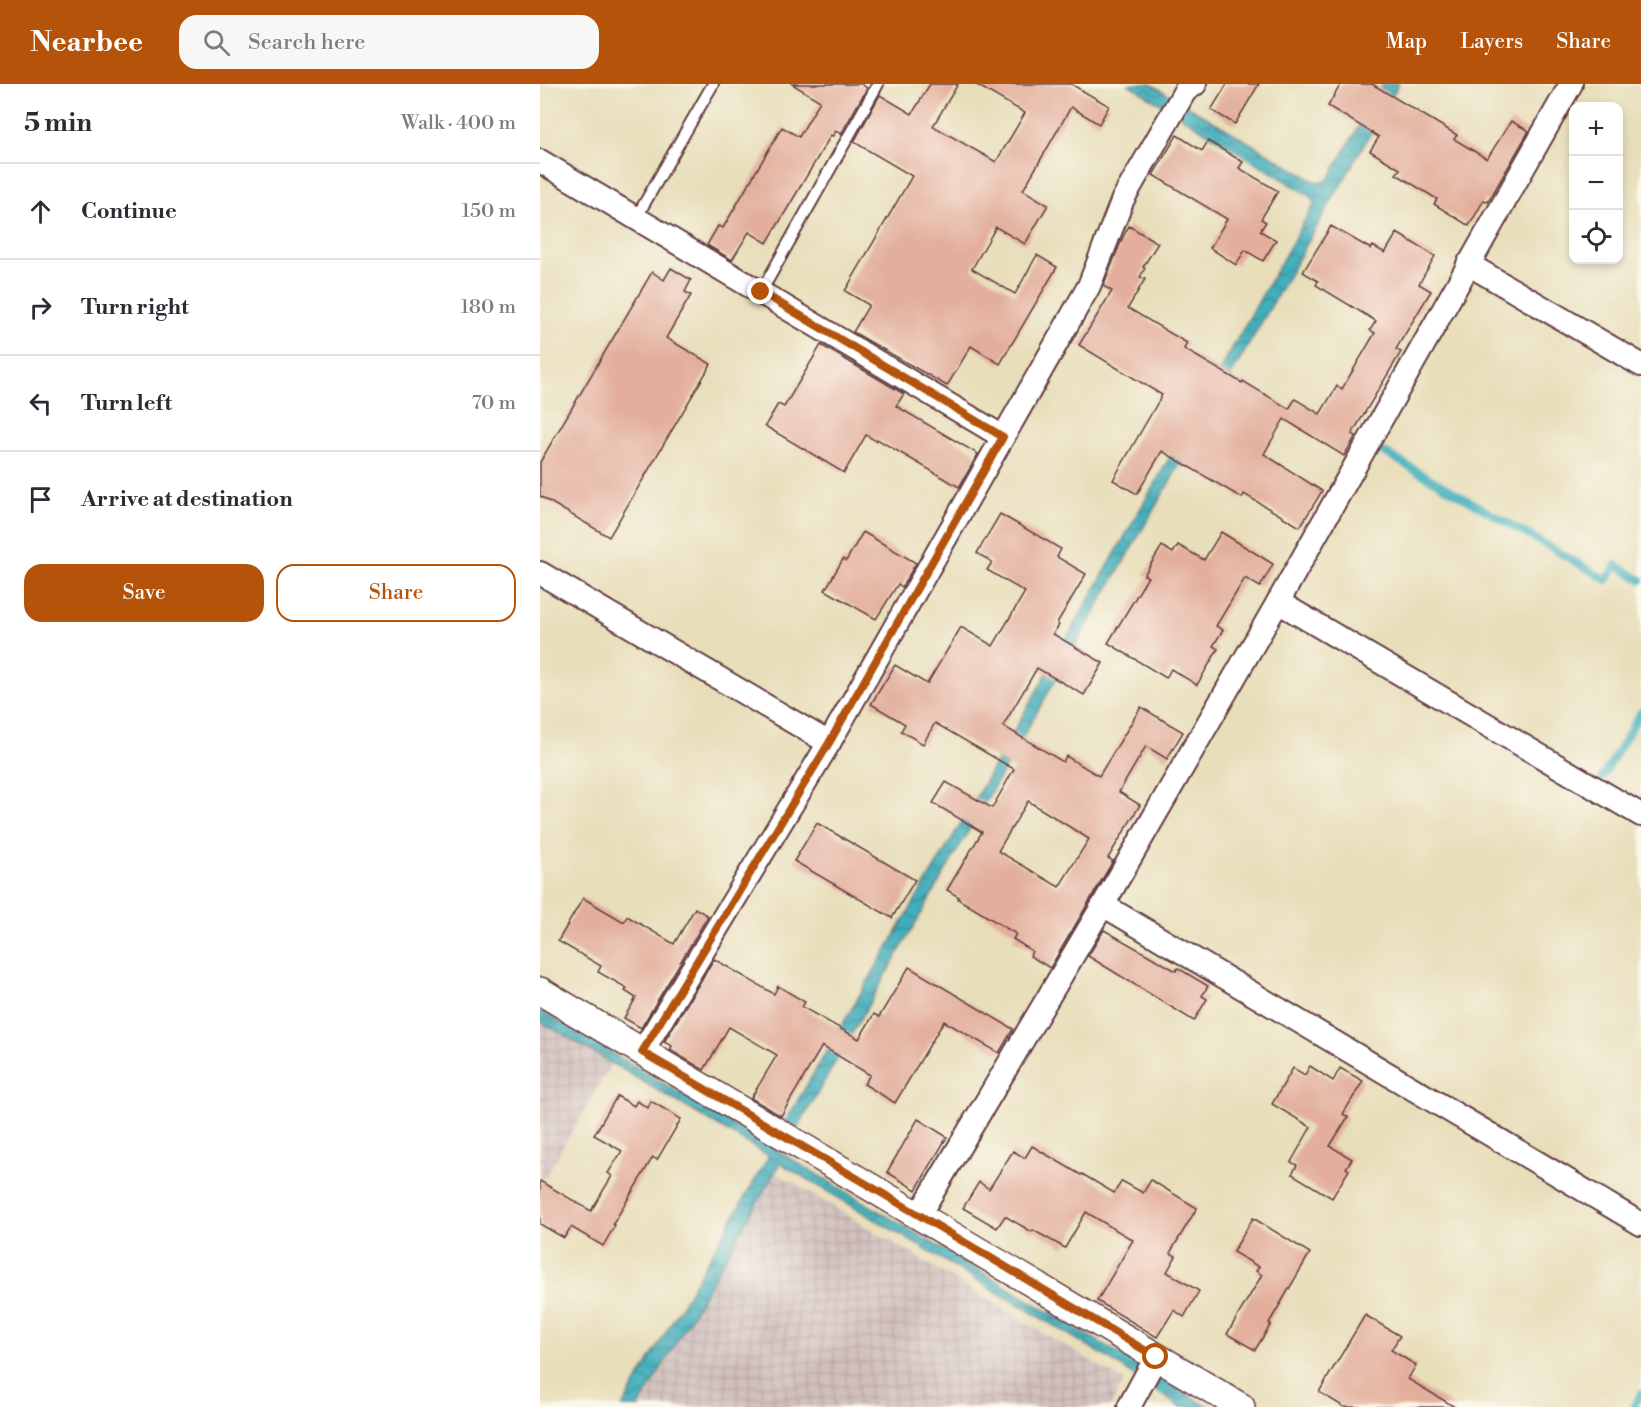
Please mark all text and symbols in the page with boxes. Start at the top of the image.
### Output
search box [179,15,599,69]
text: Nearbee [30,25,143,60]
icon: search [200,26,233,59]
text: Search here [248,29,365,56]
text: Map [1386,29,1427,55]
text: Layers [1460,29,1523,55]
text: Share [1556,29,1611,55]
map controls [1569,102,1623,264]
button: + [1569,102,1623,156]
text: 5 min [24,107,92,139]
text: Walk · 400 m [401,111,516,136]
button: − [1569,156,1623,210]
icon: ahead [24,195,57,228]
text: Continue [81,198,177,225]
text: 150 m [461,199,516,224]
button: locate [1569,210,1623,264]
route end [747,278,773,304]
icon: right [24,291,57,324]
text: Turn right [81,294,189,321]
text: 180 m [461,295,516,320]
icon: left [24,387,57,420]
text: Turn left [81,390,172,417]
text: 70 m [472,391,516,416]
icon: arrive [24,483,57,516]
text: Arrive at destination [81,486,293,513]
button: Save [24,564,264,622]
button: Share [276,564,516,622]
route start [1142,1343,1168,1369]

